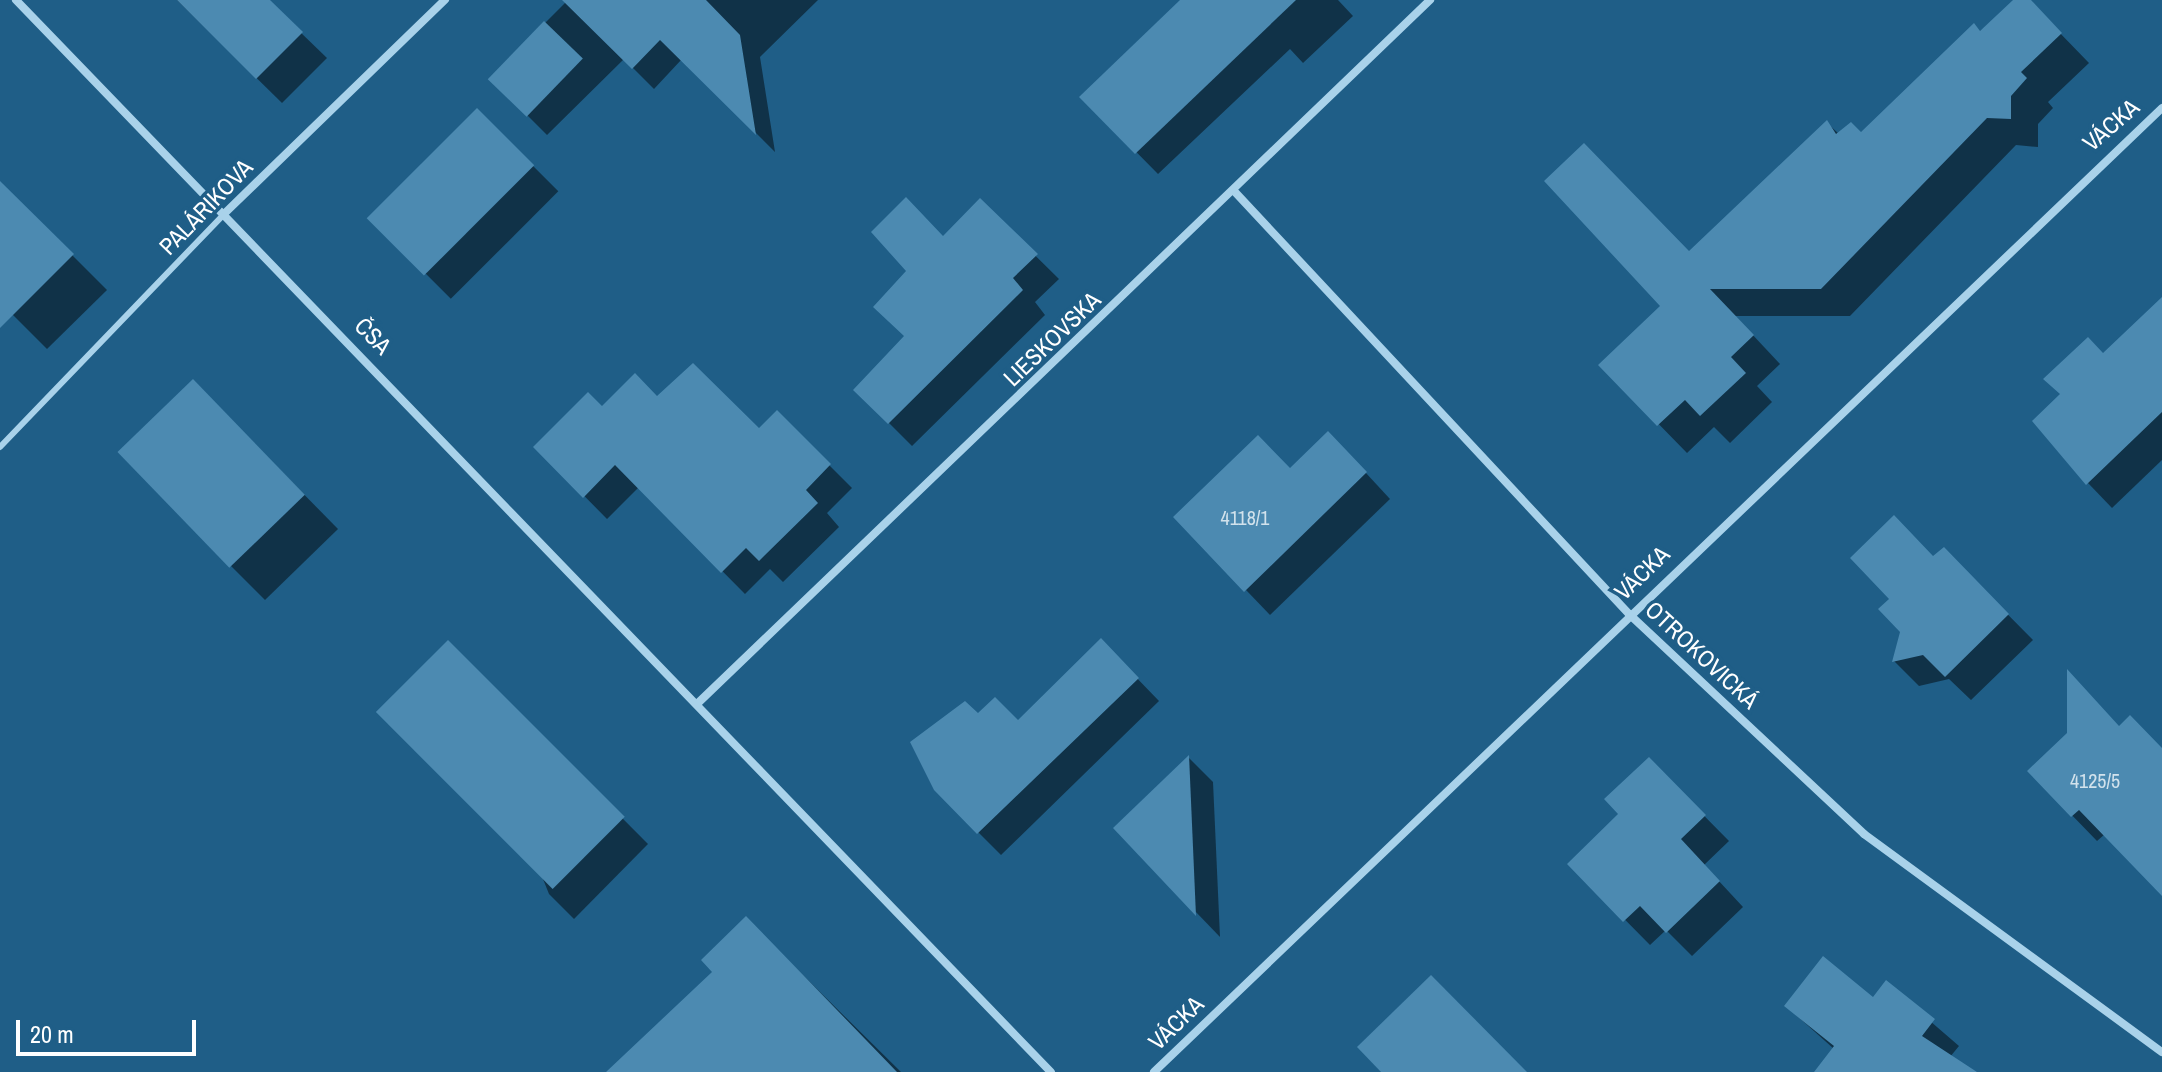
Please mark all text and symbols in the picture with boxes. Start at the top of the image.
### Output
street label: VÁCKA [2077,93,2145,157]
street label: PALÁRIKOVA [153,153,259,261]
street label: LIESKOVSKA [998,286,1106,392]
street label: ČSA [349,311,397,361]
house number: 4118/1 [1221,505,1269,529]
street label: VÁCKA [1609,540,1675,606]
street label: OTROKOVICKÁ [1639,595,1765,715]
house number: 4125/5 [2070,768,2120,792]
street label: VÁCKA [1143,990,1209,1056]
scale bar [20,1004,200,1054]
text: 20 m [30,1018,74,1050]

